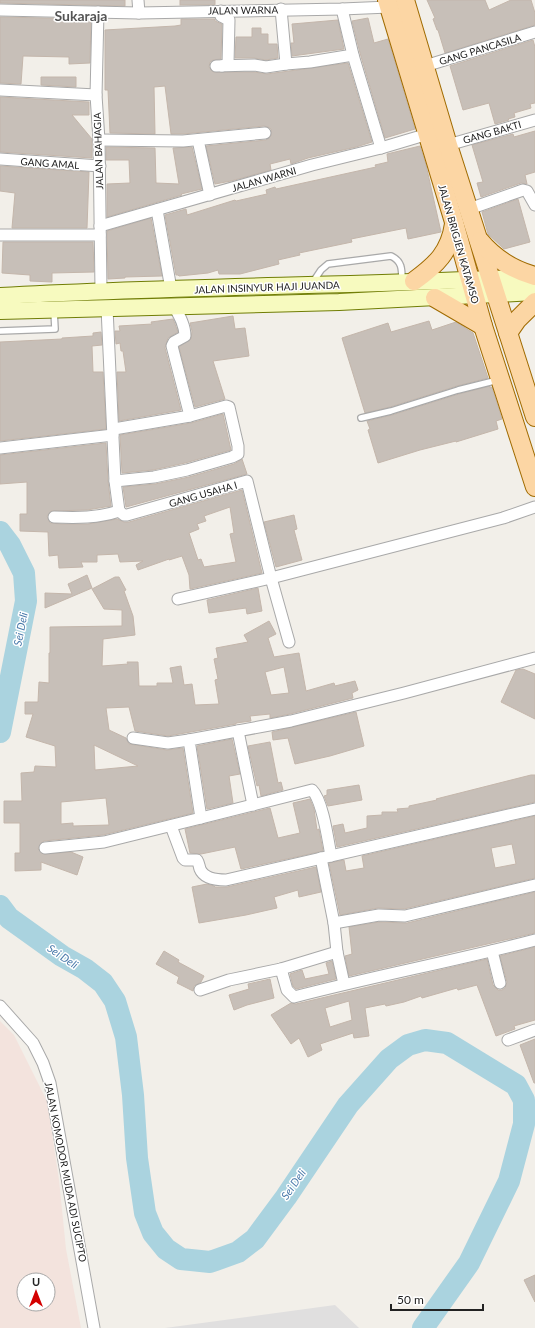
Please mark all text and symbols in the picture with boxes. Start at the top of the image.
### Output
street label: JALAN WARNA [208,3,278,17]
district label: Sukaraja [55,7,107,24]
street label: GANG PANCASILA [438,31,523,67]
street label: JALAN BAHAGIA [91,112,105,190]
street label: GANG BAKTI [462,118,522,146]
street label: GANG AMAL [20,155,80,171]
street label: JALAN WARNI [230,164,298,194]
street label: JALAN BRIGJEN KATAMSO [436,183,482,305]
street label: JALAN INSINYUR HAJI JUANDA [194,278,340,296]
street label: GANG USAHA I [168,479,238,509]
water label: Sei Deli [10,611,30,647]
water label: Sei Deli [45,941,81,971]
street label: JALAN KOMODOR MUDA ADI SUCIPTO [43,1081,89,1263]
water label: Sei Deli [278,1166,308,1202]
north arrow [16,1272,56,1312]
text: U [32,1275,40,1288]
scale bar [391,1286,483,1312]
text: 50 m [397,1292,424,1307]

